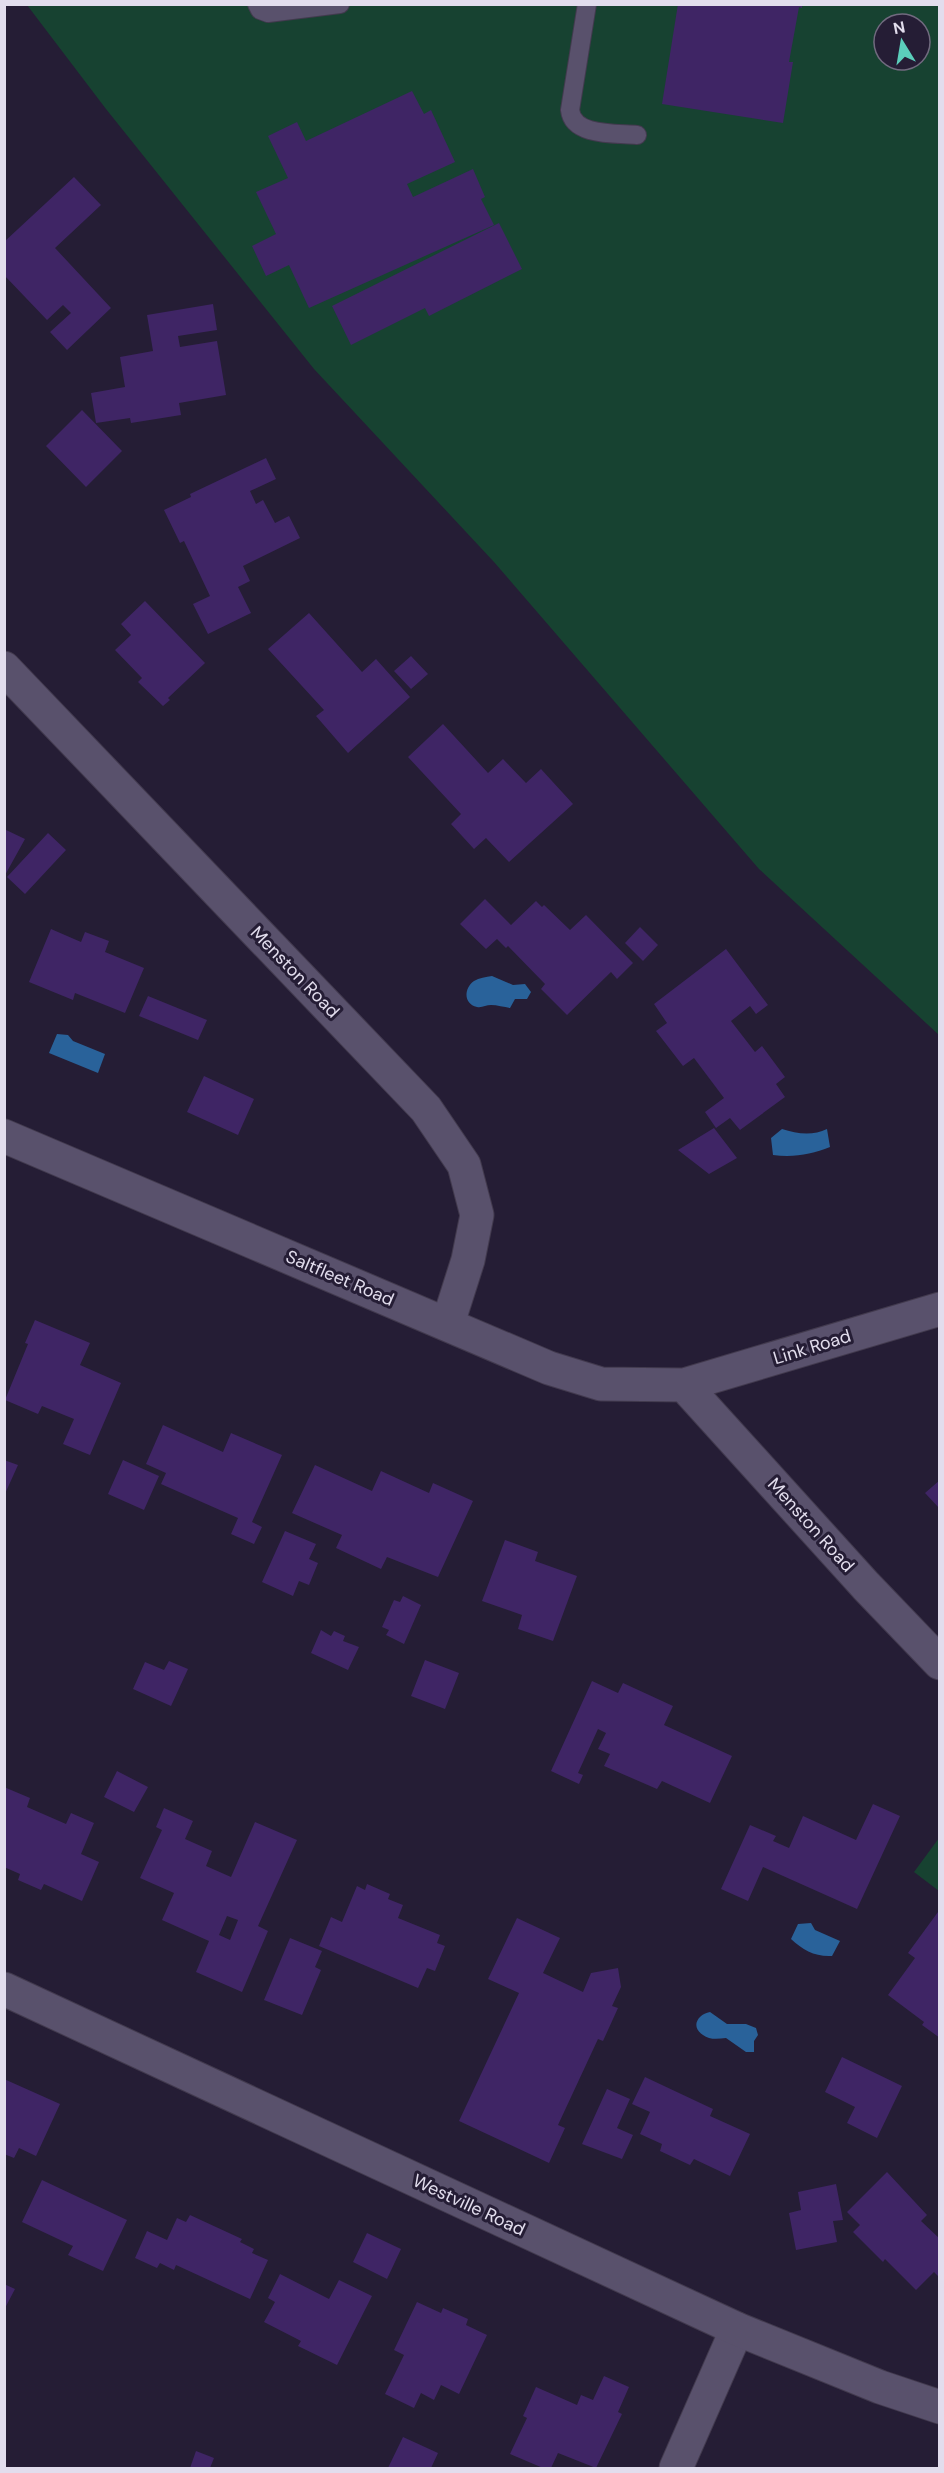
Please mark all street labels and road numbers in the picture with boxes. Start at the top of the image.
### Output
street label: Menston Road [245,921,345,1023]
street label: Saltfleet Road [282,1244,398,1312]
street label: Link Road [770,1324,854,1370]
street label: Menston Road [762,1473,860,1577]
street label: Westville Road [409,2169,529,2241]

